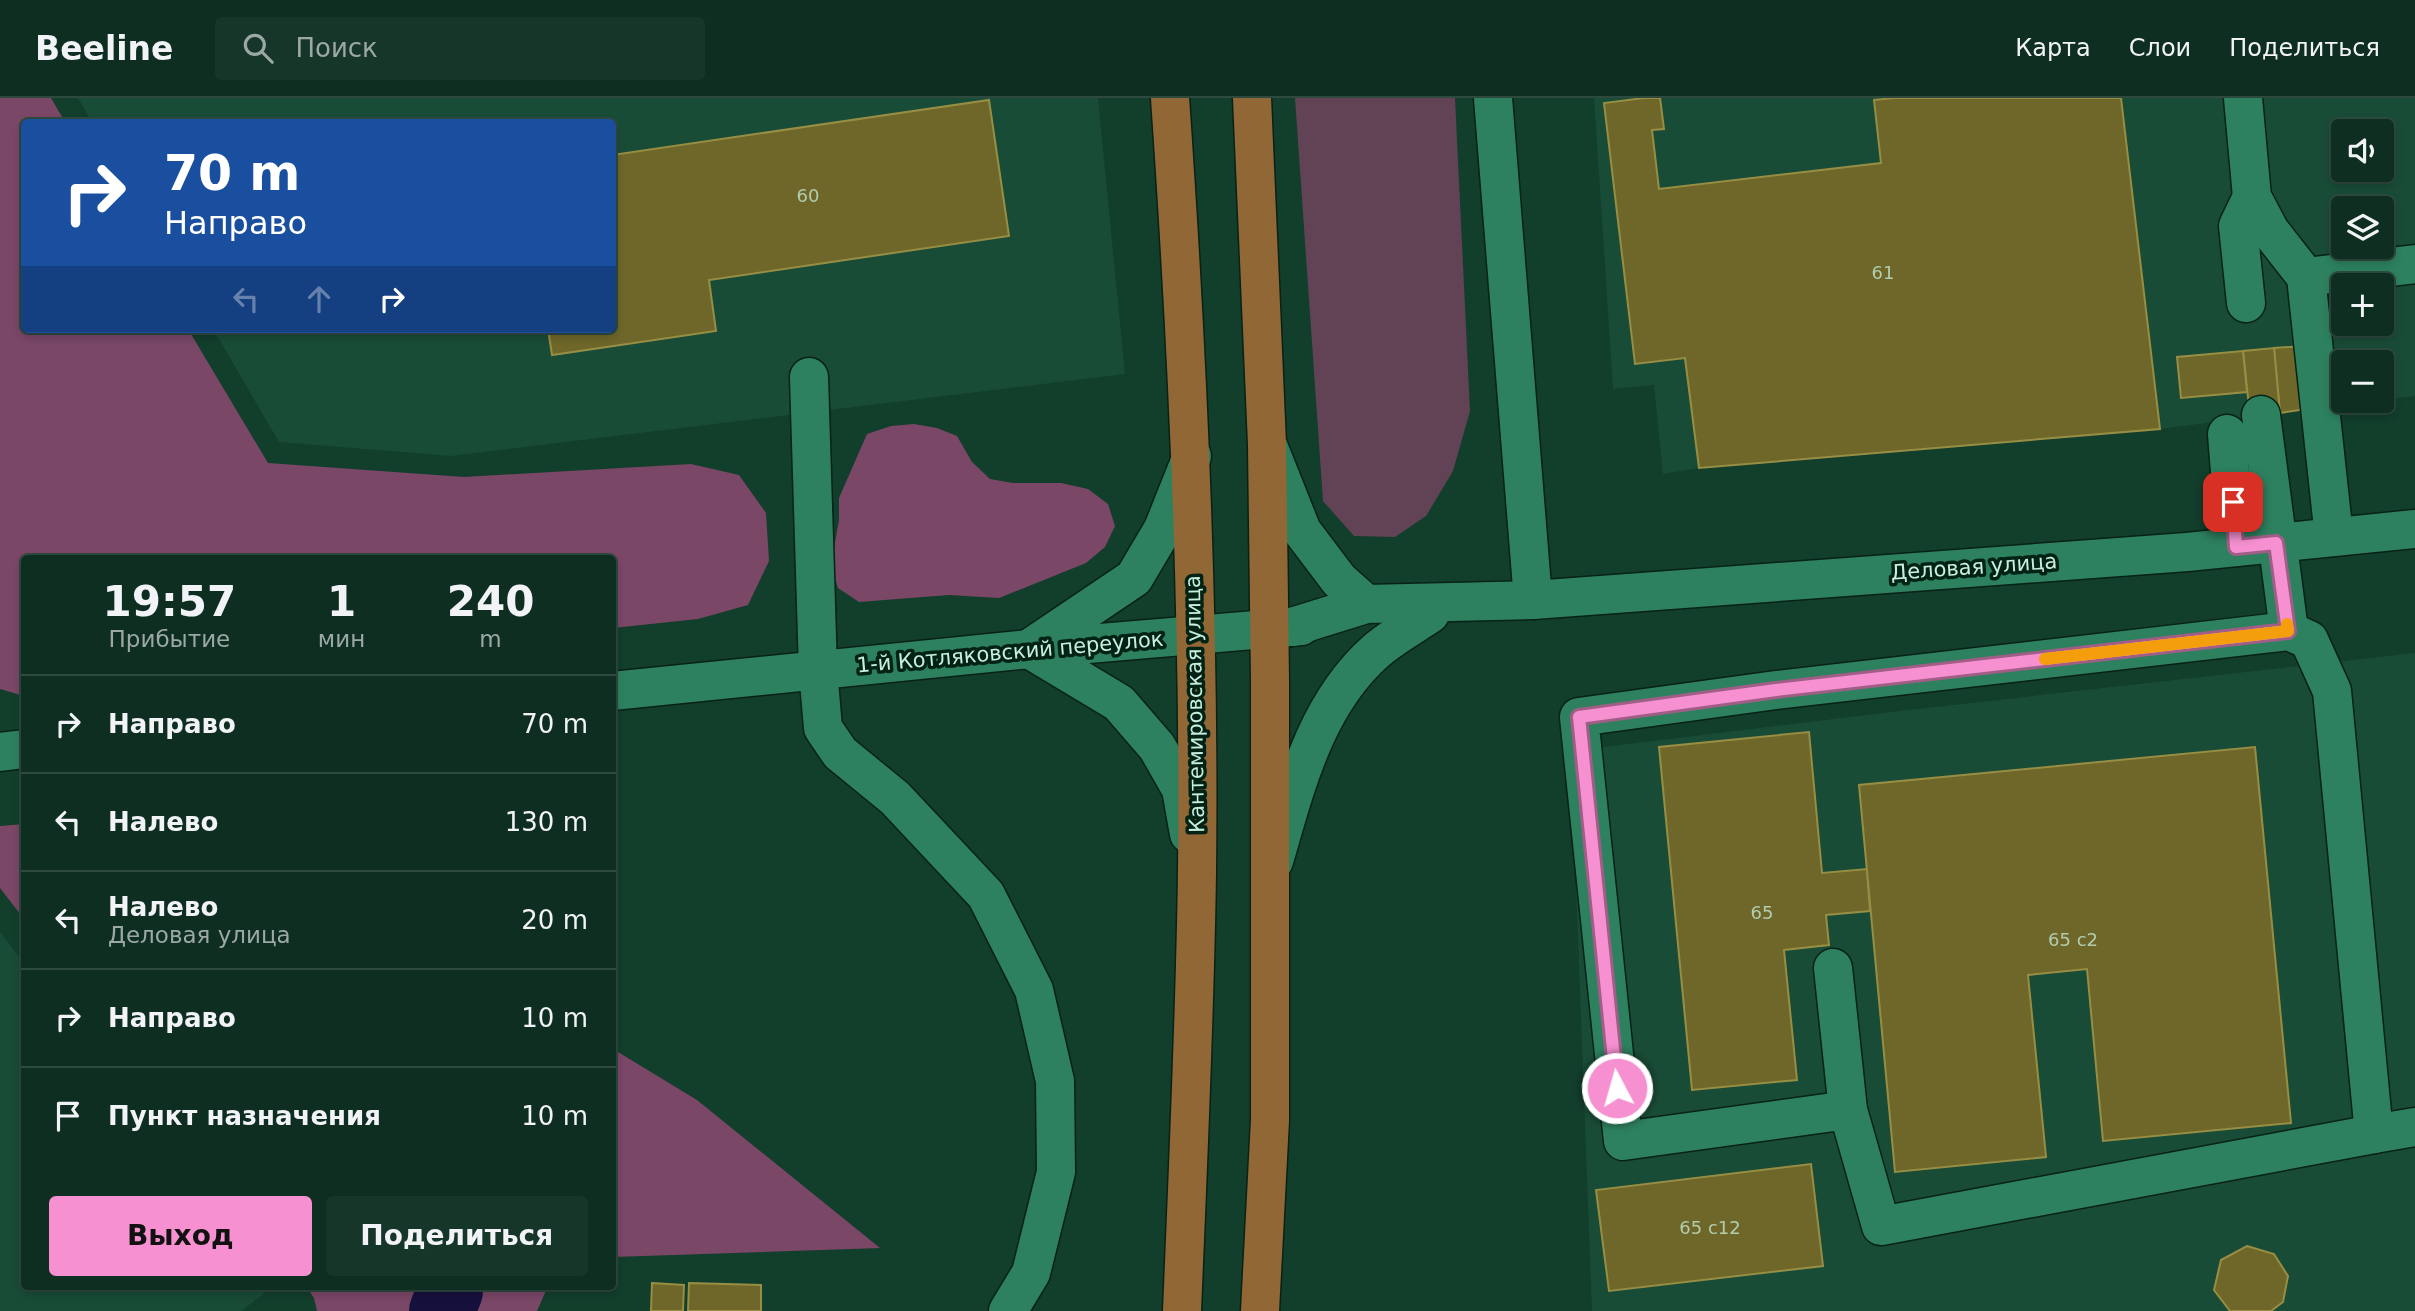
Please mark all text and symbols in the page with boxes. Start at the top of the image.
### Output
search box [215,17,705,80]
text: Beeline [35,29,173,68]
icon: search [239,29,277,67]
text: Поиск [295,33,378,63]
text: Карта [2015,34,2091,62]
text: Слои [2129,34,2191,62]
text: Поделиться [2229,34,2380,62]
map controls [2331,119,2394,413]
button: sound [2331,119,2394,182]
text: 70 m [164,145,300,202]
icon: right [49,147,140,238]
house number: 60 [797,185,819,206]
button: layers [2331,196,2394,259]
text: Направо [164,204,307,242]
house number: 61 [1872,262,1894,283]
button: + [2331,273,2394,336]
icon: left [227,280,265,318]
icon: ahead [300,280,338,318]
icon: right [373,280,411,318]
button: − [2331,350,2394,413]
pin [2203,472,2263,532]
icon: arrive [2214,483,2252,521]
street label: Деловая улица [1890,549,2058,585]
street label: Кантемировская улица [1181,575,1209,833]
text: 19:57 [103,577,236,626]
text: 1 [327,577,356,626]
text: 240 [447,577,534,626]
text: Прибытие [109,626,230,652]
text: мин [318,626,365,652]
text: m [479,626,502,652]
street label: 1-й Котляковский переулок [856,627,1164,677]
icon: right [49,705,87,743]
text: Направо [108,709,236,739]
text: 70 m [521,709,588,739]
icon: left [49,803,87,841]
text: Налево [108,807,218,837]
text: 130 m [505,807,588,837]
text: Налево [108,892,218,922]
icon: left [49,901,87,939]
house number: 65 [1751,902,1773,923]
text: 20 m [521,905,588,935]
text: Деловая улица [108,922,291,948]
house number: 65 с2 [2048,929,2098,950]
icon: right [49,999,87,1037]
text: Направо [108,1003,236,1033]
text: 10 m [521,1003,588,1033]
position arrow [1580,1051,1654,1125]
icon: arrive [49,1097,87,1135]
text: Пункт назначения [108,1101,381,1131]
text: 10 m [521,1101,588,1131]
button: Выход [49,1196,312,1276]
button: Поделиться [326,1196,588,1276]
house number: 65 с12 [1679,1217,1741,1238]

